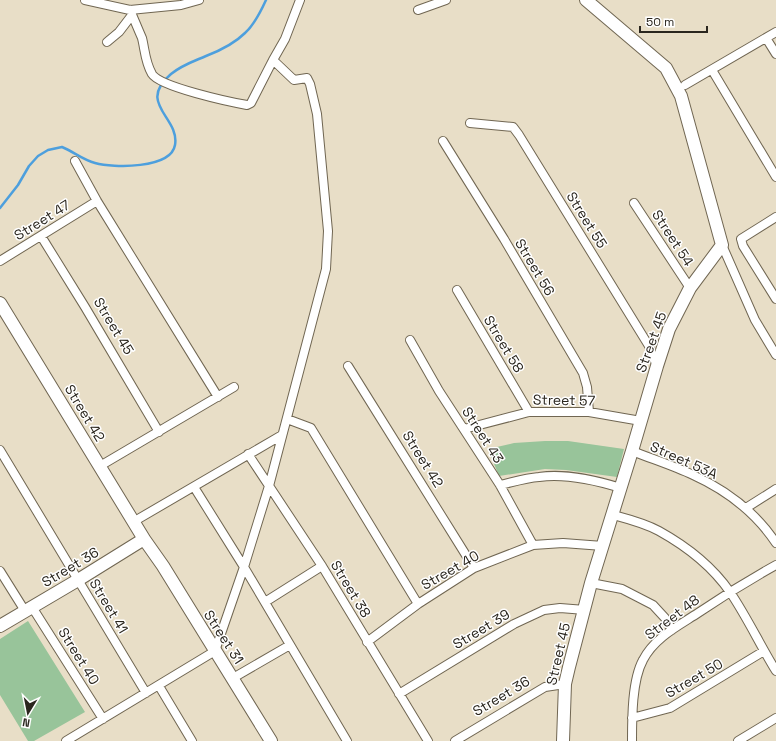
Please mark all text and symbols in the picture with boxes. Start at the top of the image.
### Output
scale bar [640,8,707,34]
text: 50 m [646,14,674,30]
street label: Street 55 [563,188,611,252]
street label: Street 47 [11,196,73,244]
street label: Street 54 [648,206,698,270]
street label: Street 56 [511,235,559,299]
street label: Street 45 [90,294,138,358]
street label: Street 45 [632,309,670,375]
street label: Street 58 [480,312,528,376]
street label: Street 42 [61,381,109,445]
street label: Street 57 [533,390,596,410]
street label: Street 43 [458,403,508,467]
street label: Street 42 [399,427,447,491]
street label: Street 53A [647,437,721,483]
street label: Street 36 [38,543,102,591]
street label: Street 40 [418,546,482,594]
street label: Street 38 [327,557,375,621]
street label: Street 41 [86,575,132,637]
street label: Street 48 [641,590,703,643]
street label: Street 39 [449,605,513,653]
street label: Street 31 [200,607,248,667]
street label: Street 45 [542,621,574,687]
street label: Street 40 [54,624,104,688]
street label: Street 50 [662,654,726,702]
street label: Street 36 [469,672,533,720]
north arrow [8,693,48,733]
text: N [21,715,31,730]

